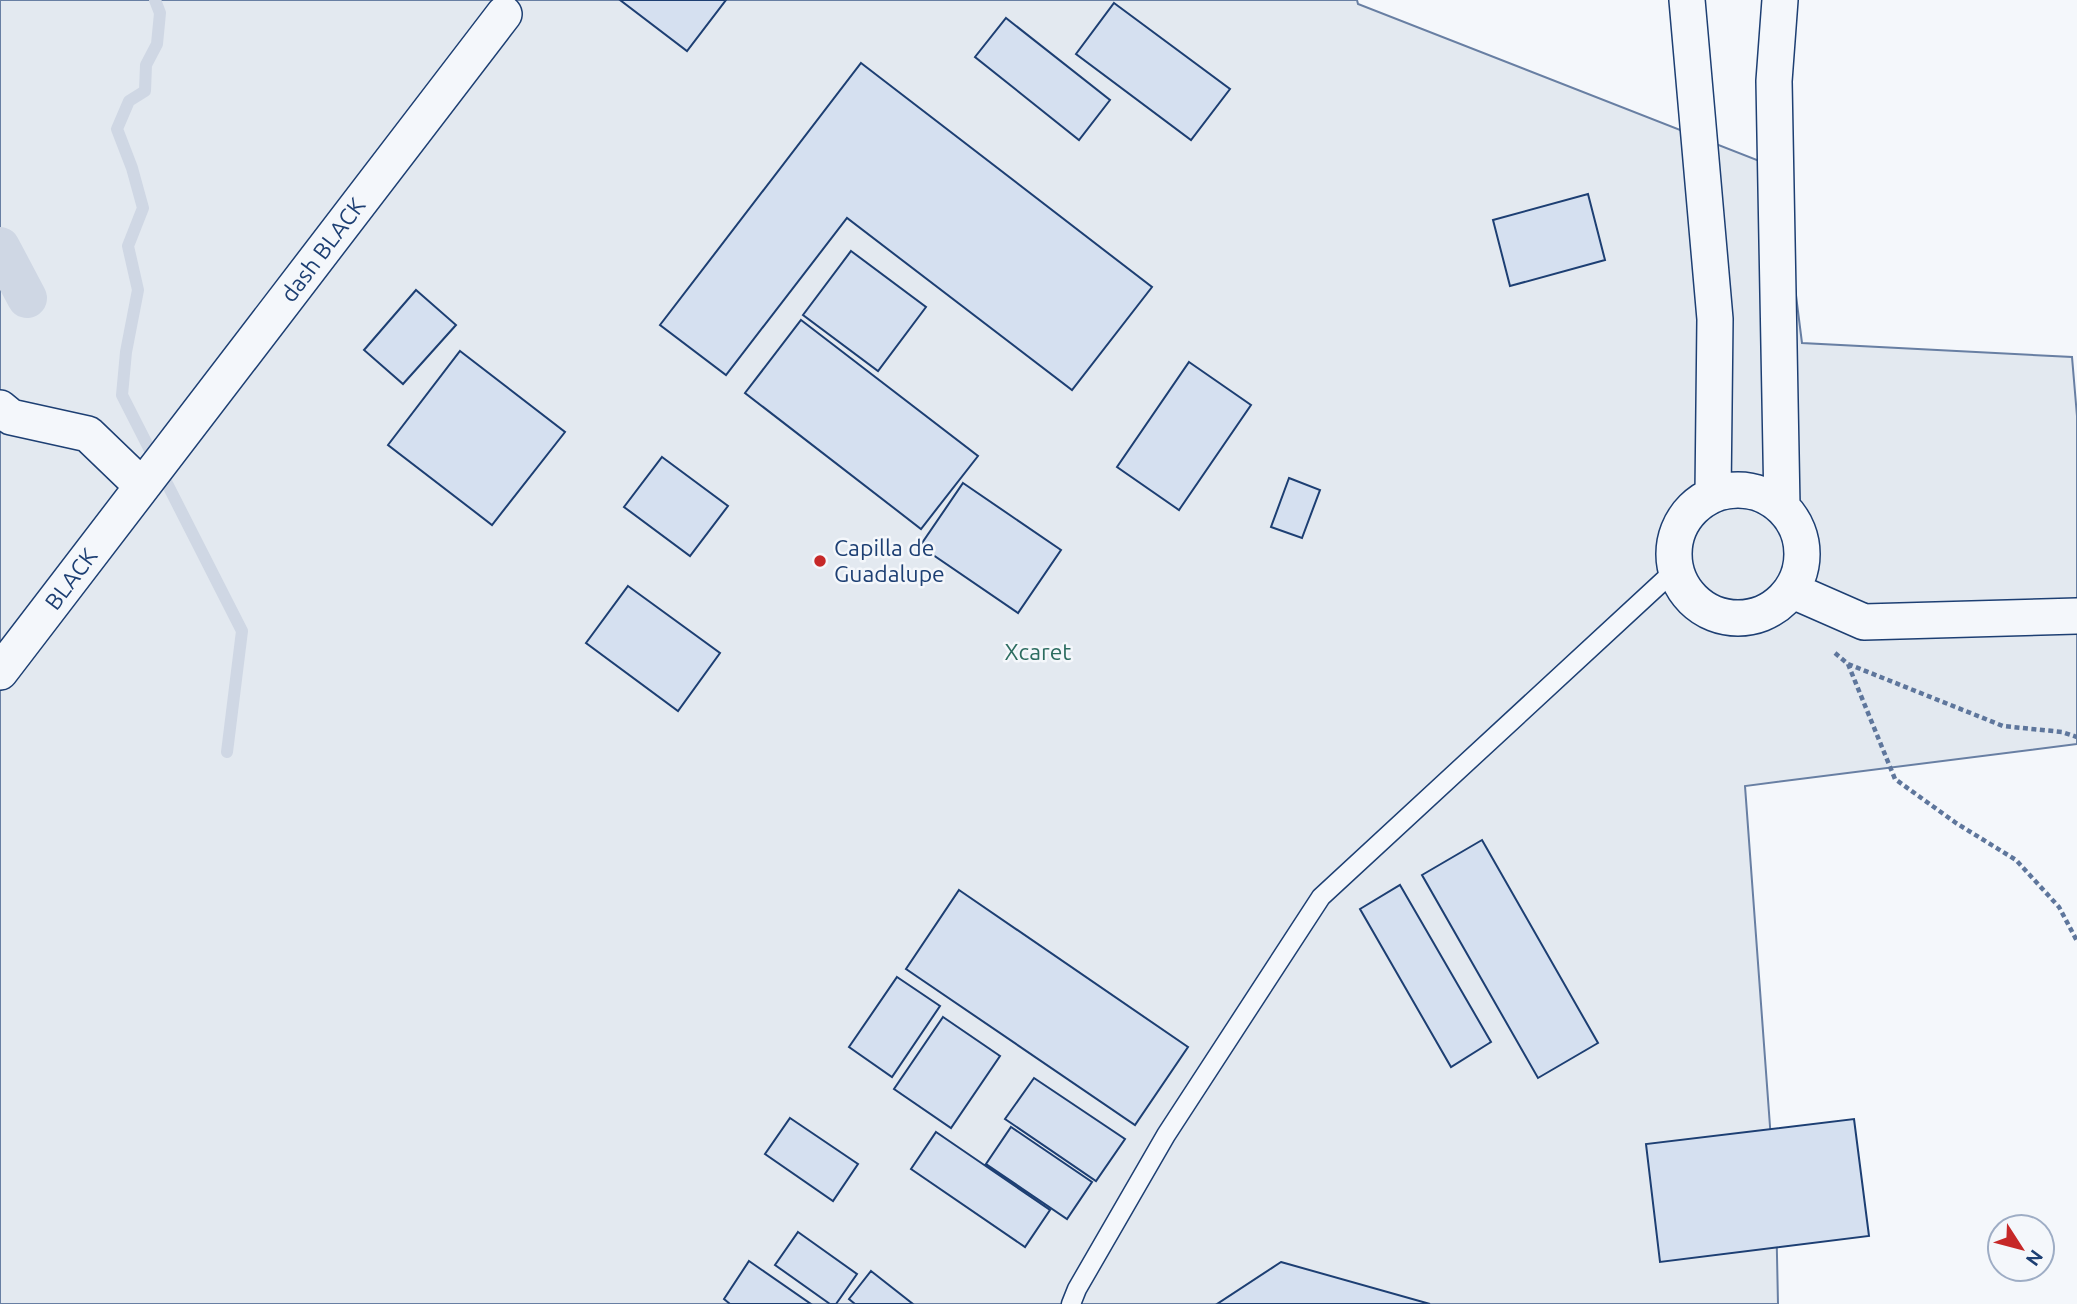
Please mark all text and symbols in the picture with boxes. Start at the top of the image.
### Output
street label: dash BLACK [275,193,370,307]
place label: Capilla de Guadalupe [834,535,945,586]
street label: BLACK [40,543,102,614]
marker: Capilla de Guadalupe [812,553,828,569]
park label: Xcaret [1005,639,1071,664]
north arrow [1986,1213,2056,1283]
text: N [2022,1246,2048,1270]

